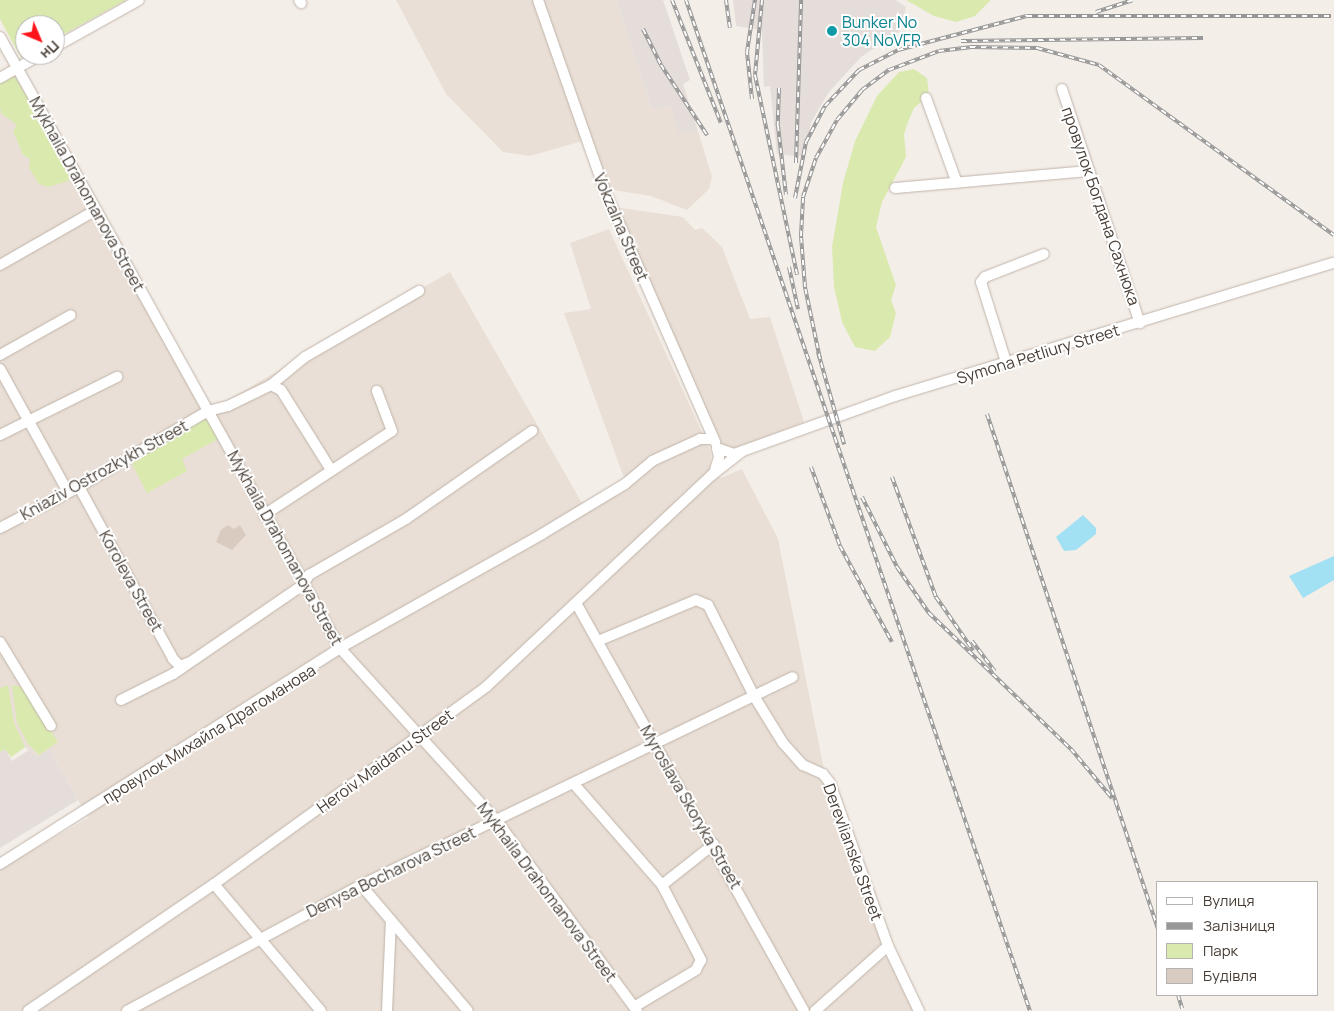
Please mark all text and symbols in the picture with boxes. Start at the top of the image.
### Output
place label: Bunker No 304 NoVFR [842,12,921,50]
north arrow [15,15,65,65]
marker: Bunker No 304 NoVFR [826,25,838,37]
text: Пн [37,37,64,64]
street label: Mykhaila Drahomanova Street [25,93,149,295]
street label: провулок Богдана Сахнюка [1058,104,1144,308]
street label: Vokzalna Street [590,170,652,284]
street label: Symona Petliury Street [954,320,1122,388]
street label: Kniaziv Ostrozkykh Street [17,416,191,524]
street label: Mykhaila Drahomanova Street [223,447,347,649]
street label: Koroleva Street [95,527,167,635]
street label: провулок Михайла Драгоманова [99,660,319,808]
street label: Heroiv Maidanu Street [313,705,457,817]
street label: Myroslava Skoryka Street [636,722,746,892]
street label: Derevlianska Street [819,781,887,923]
street label: Mykhaila Drahomanova Street [473,799,621,985]
street label: Denysa Bocharova Street [303,823,479,921]
legend [1156,881,1319,996]
text: Вулиця [1203,890,1255,911]
text: Залізниця [1203,915,1275,936]
text: Парк [1203,940,1238,961]
text: Будівля [1203,965,1257,986]

